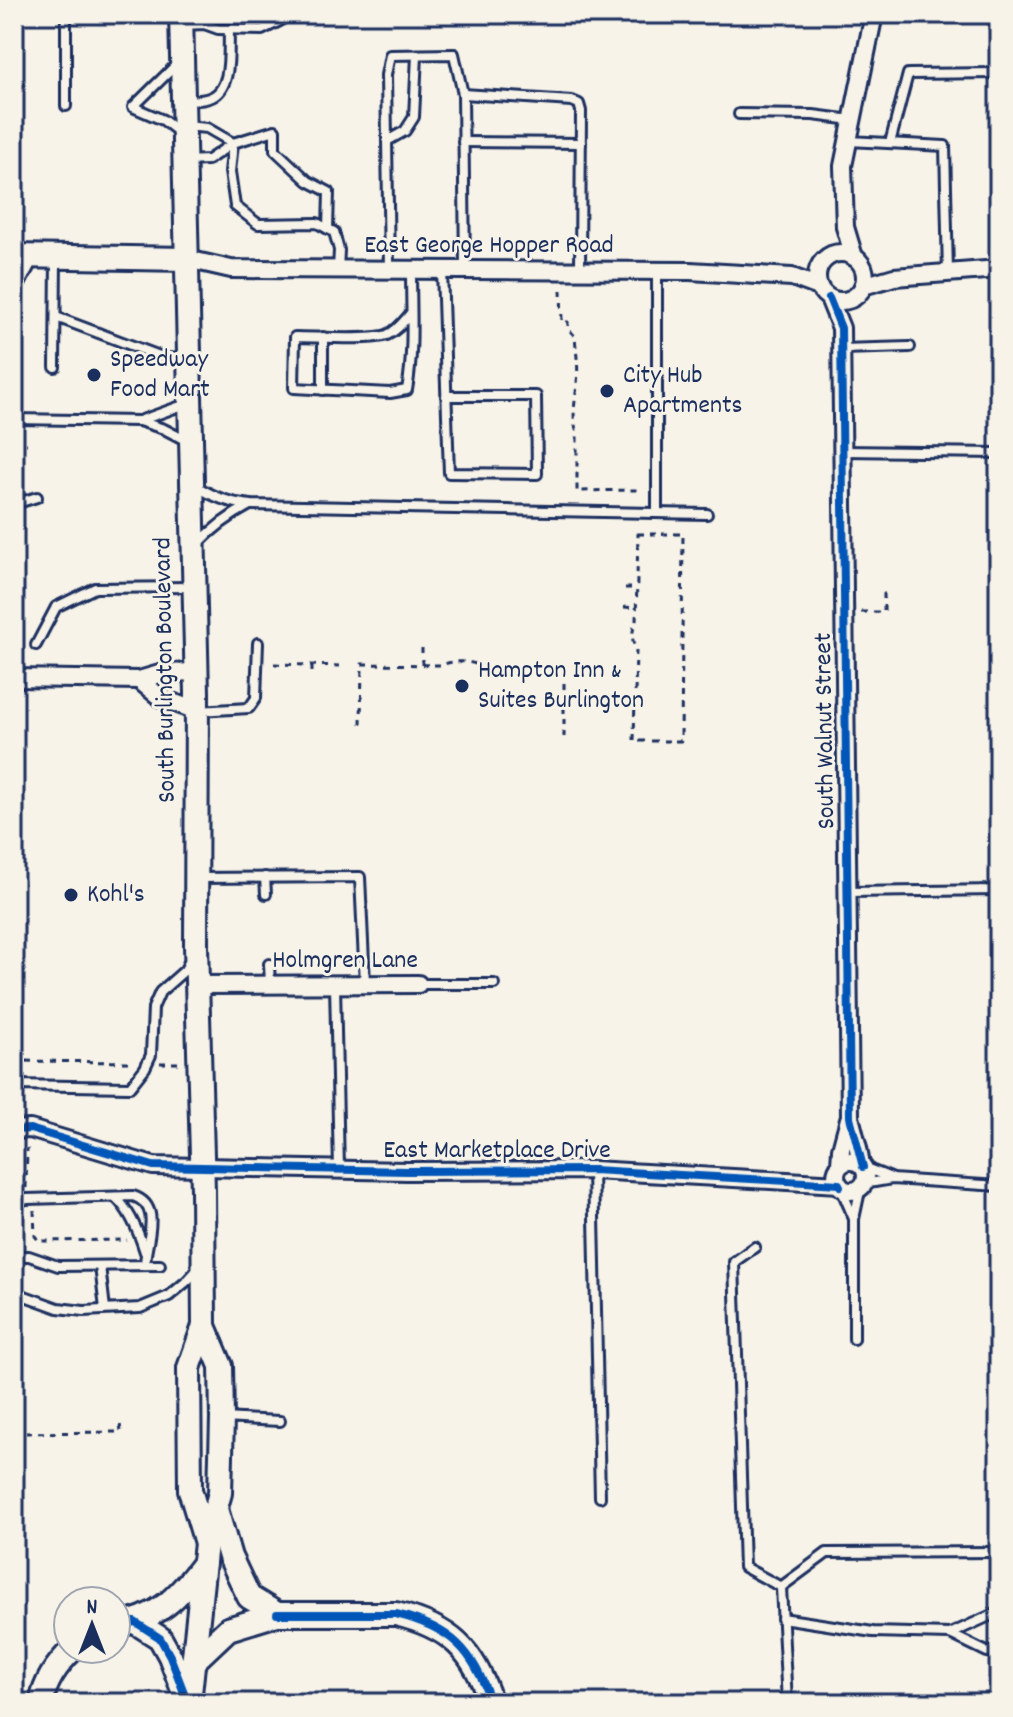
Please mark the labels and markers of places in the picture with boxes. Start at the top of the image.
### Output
place label: Speedway Food Mart [110,342,210,409]
place label: City Hub Apartments [623,358,742,425]
marker: Speedway Food Mart [85,366,103,384]
marker: City Hub Apartments [598,382,616,400]
place label: Hampton Inn & Suites Burlington [478,653,644,720]
marker: Hampton Inn & Suites Burlington [453,677,471,695]
place label: Kohl's [87,877,145,914]
marker: Kohl's [62,886,80,904]

